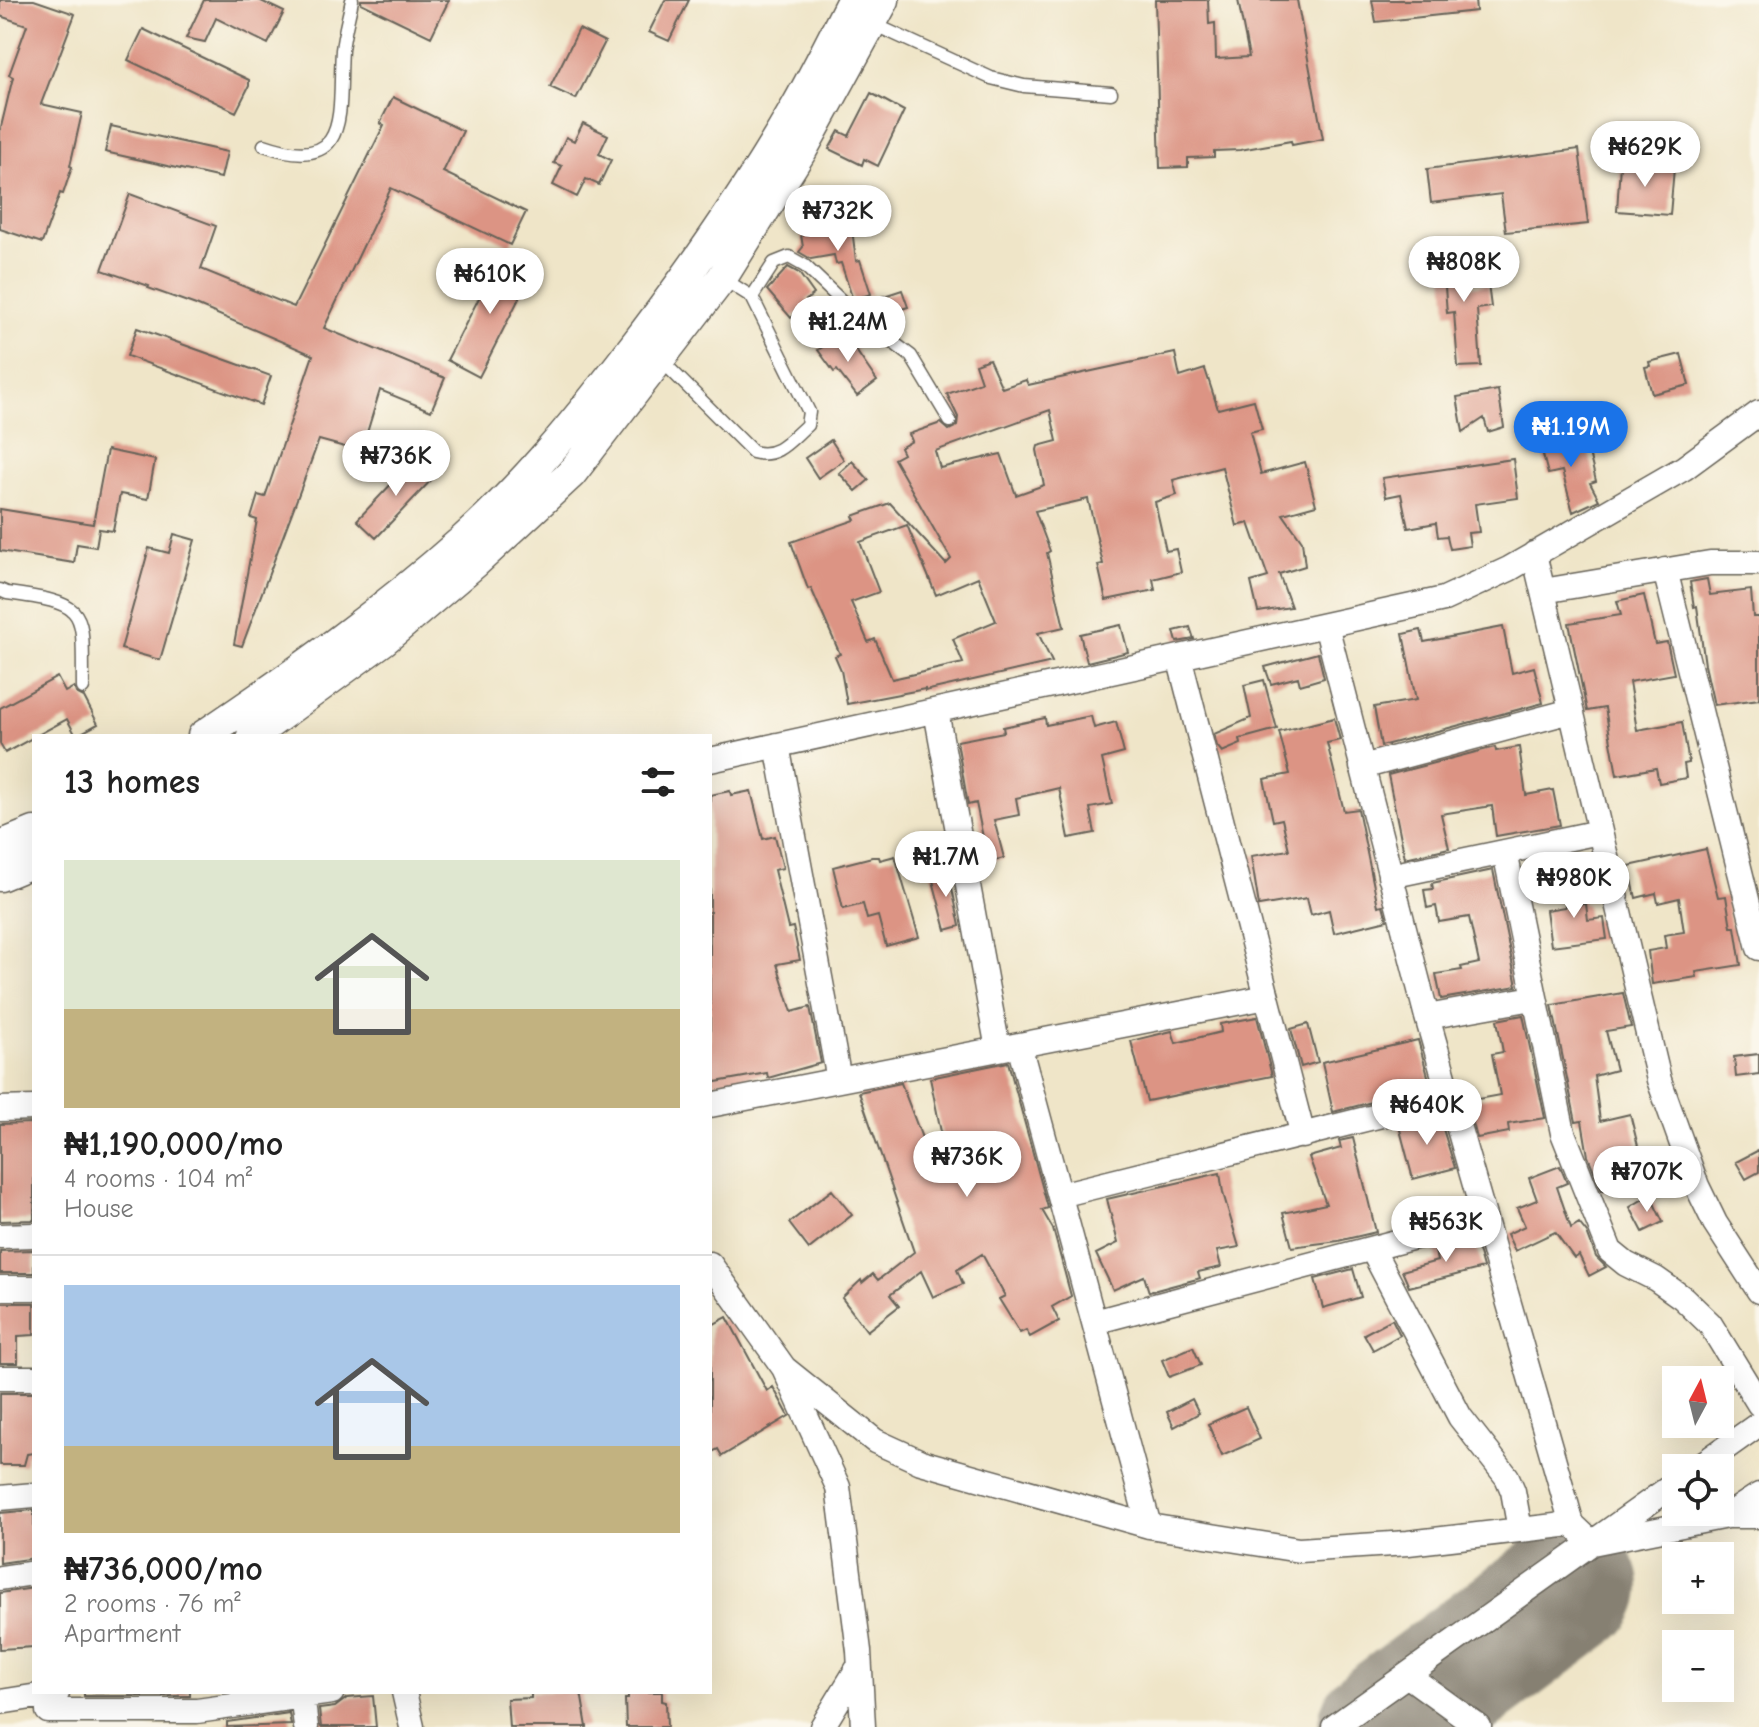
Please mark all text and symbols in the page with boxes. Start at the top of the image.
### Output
pin: ₦629K [1589,121,1701,189]
text: ₦629K [1608,132,1682,162]
pin: ₦732K [782,185,894,253]
text: ₦732K [803,196,873,226]
pin: ₦808K [1408,236,1520,304]
text: ₦808K [1427,247,1501,277]
pin: ₦610K [434,248,546,316]
text: ₦610K [454,259,526,289]
pin: ₦1.24M [783,296,913,364]
text: ₦1.24M [808,307,888,337]
pin: ₦1.19M [1506,401,1636,469]
text: ₦1.19M [1532,412,1610,442]
pin: ₦736K [340,430,452,498]
text: ₦736K [360,441,432,471]
icon: filters [636,760,680,804]
text: 13 homes [64,762,200,802]
pin: ₦1.7M [890,831,1002,899]
text: ₦1.7M [913,842,979,872]
pin: ₦980K [1518,852,1630,920]
text: ₦980K [1536,863,1612,893]
icon: home [300,912,444,1056]
pin: ₦640K [1371,1079,1483,1147]
text: ₦640K [1390,1090,1464,1120]
text: ₦1,190,000/mo [64,1124,283,1164]
pin: ₦736K [911,1131,1023,1199]
text: ₦736K [931,1142,1003,1172]
pin: ₦707K [1591,1146,1703,1214]
text: ₦707K [1611,1157,1683,1187]
text: 4 rooms · 104 m² [64,1164,252,1194]
text: House [64,1194,134,1224]
pin: ₦563K [1390,1196,1502,1264]
text: ₦563K [1409,1207,1483,1237]
icon: home [300,1337,444,1481]
north arrow [1662,1366,1734,1438]
map controls [1662,1366,1734,1702]
button: locate [1662,1454,1734,1526]
button: + [1662,1542,1734,1614]
text: ₦736,000/mo [64,1549,263,1589]
text: 2 rooms · 76 m² [64,1589,241,1619]
text: Apartment [64,1619,180,1649]
button: − [1662,1630,1734,1702]

